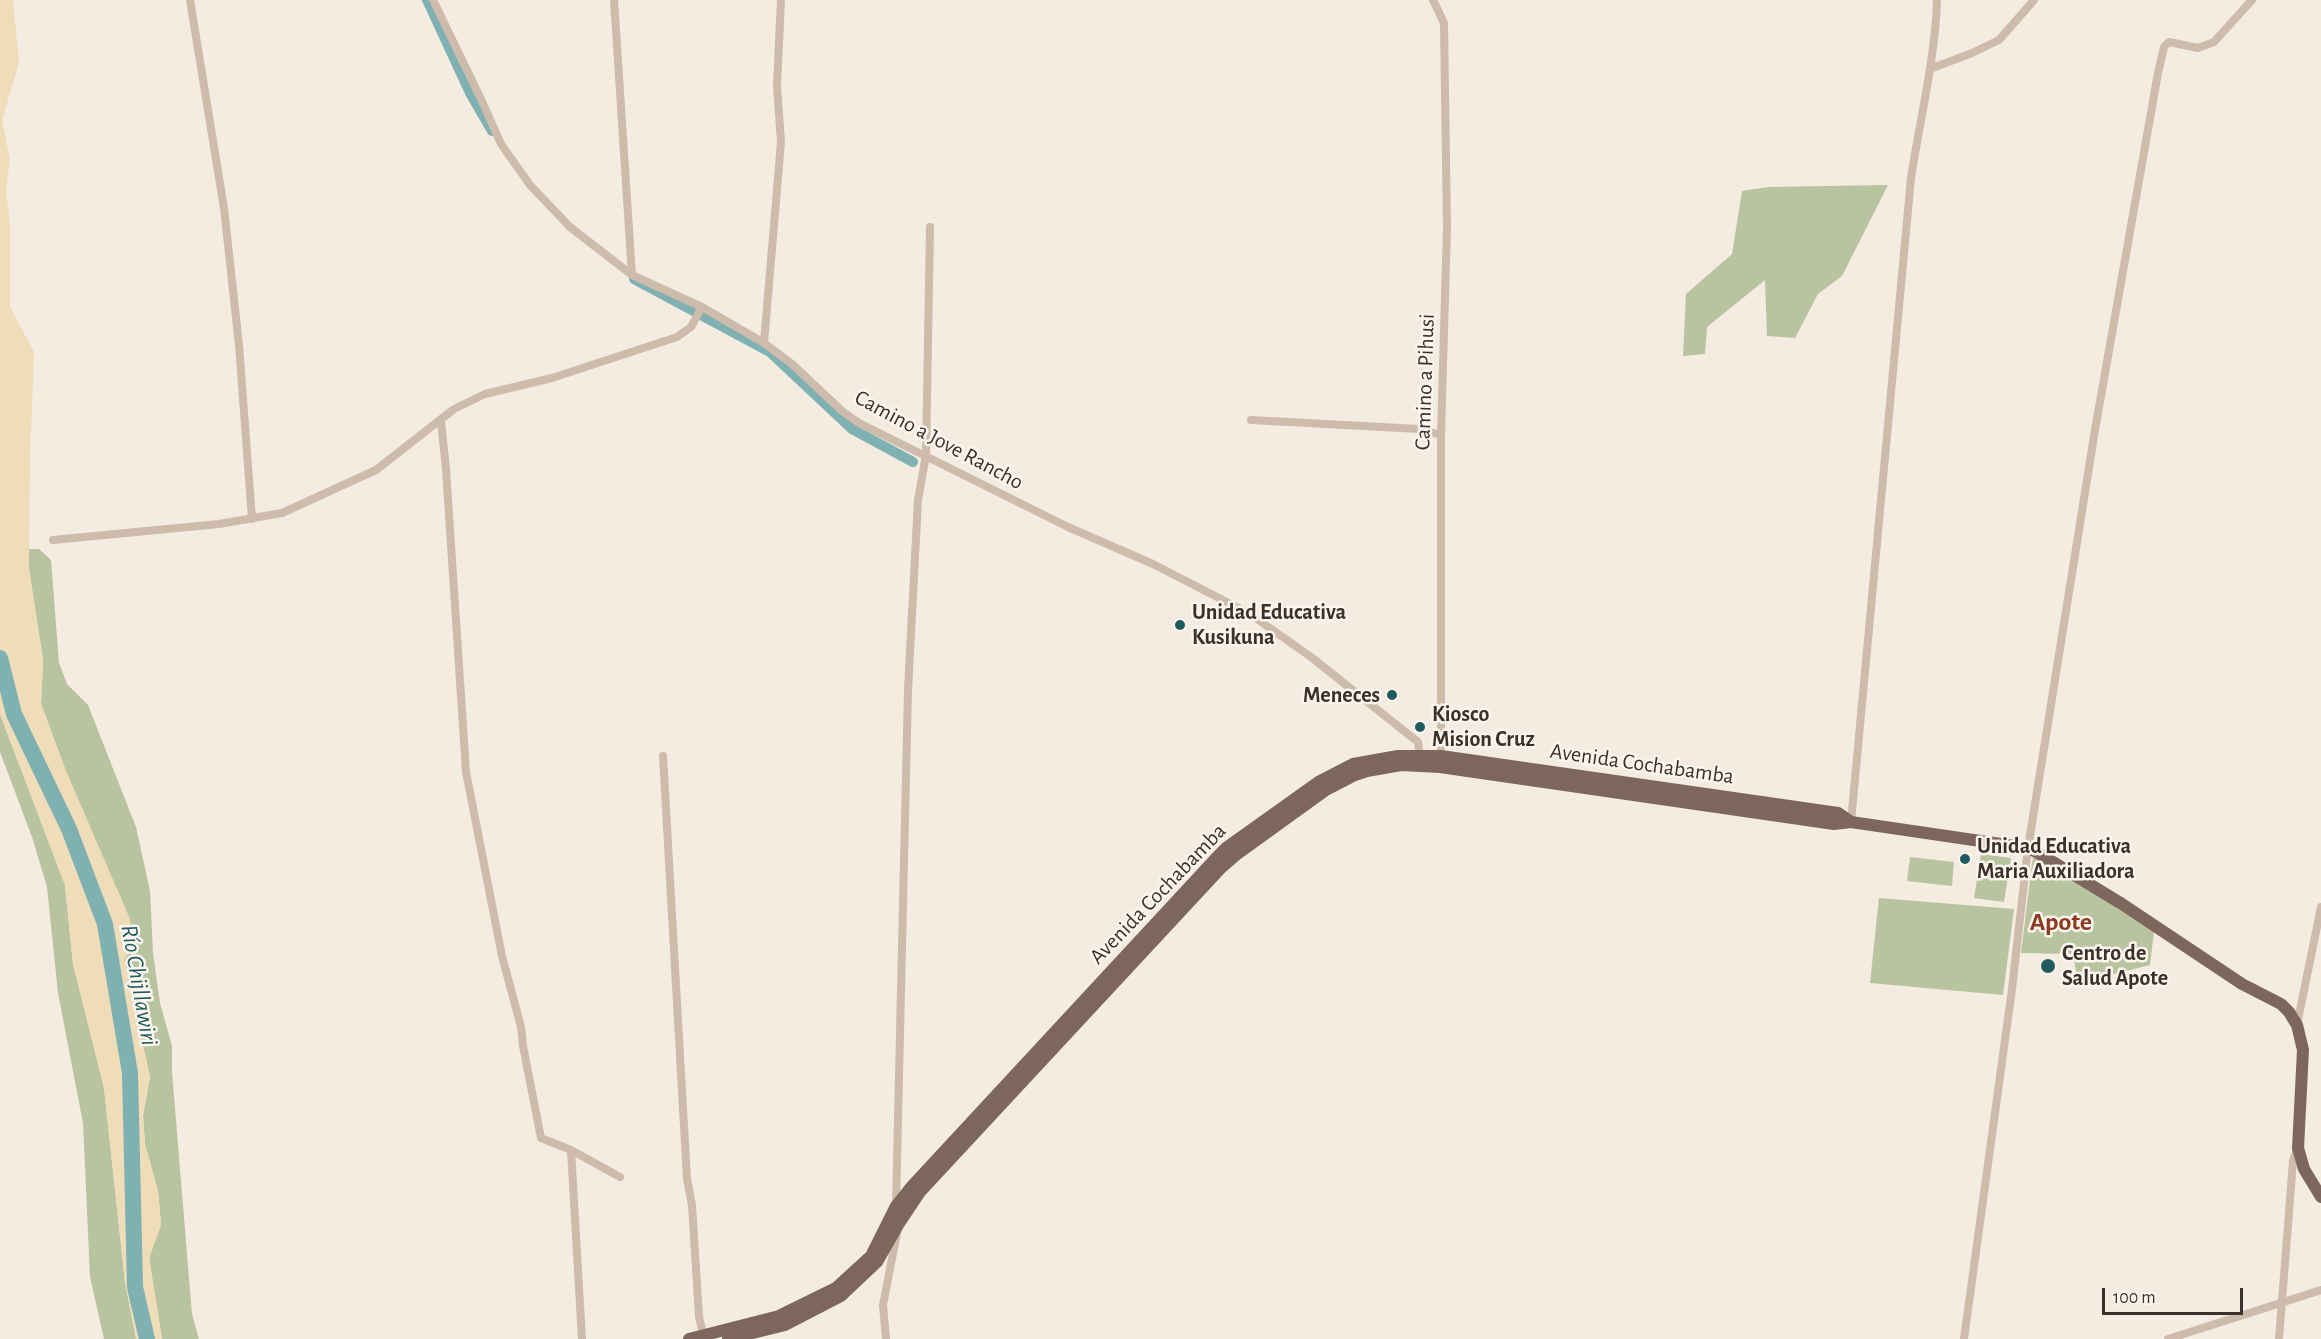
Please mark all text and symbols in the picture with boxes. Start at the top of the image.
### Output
street label: Camino a Pihusi [1409,313,1441,451]
street label: Camino a Jove Rancho [850,384,1028,496]
place label: Unidad Educativa Kusikuna [1192,599,1346,650]
marker: Unidad Educativa Kusikuna [1173,618,1187,632]
place label: Meneces [1303,682,1380,708]
marker: Meneces [1385,688,1399,702]
place label: Kiosco Mision Cruz [1432,701,1535,752]
marker: Kiosco Mision Cruz [1413,720,1427,734]
street label: Avenida Cochabamba [1548,738,1736,790]
street label: Avenida Cochabamba [1084,818,1232,970]
place label: Unidad Educativa Maria Auxiliadora [1977,833,2135,884]
marker: Unidad Educativa Maria Auxiliadora [1958,852,1972,866]
district label: Apote [2030,906,2092,938]
water label: Río Chijllawiri [114,922,164,1048]
place label: Centro de Salud Apote [2062,940,2168,992]
marker: Centro de Salud Apote [2039,957,2057,975]
scale bar [2105,1276,2246,1314]
text: 100 m [2113,1289,2156,1307]

